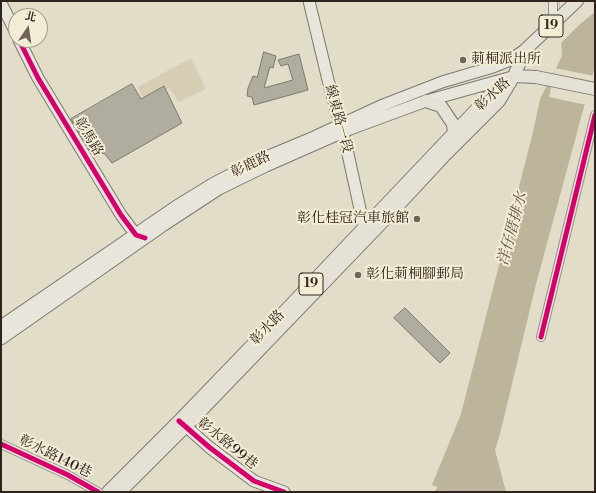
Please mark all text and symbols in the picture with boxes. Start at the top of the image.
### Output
north arrow [8,8,48,48]
text: 北 [24,9,37,25]
road number: 19 [539,15,563,37]
place label: 莿桐派出所 [471,52,541,68]
marker: 莿桐派出所 [458,55,468,65]
street label: 彰水路 [472,75,514,115]
street label: 線東路一段 [321,83,355,155]
street label: 彰馬路 [70,115,106,159]
street label: 彰鹿路 [228,148,274,182]
water label: 洋仔厝排水 [495,190,531,268]
place label: 彰化桂冠汽車旅館 [297,211,409,227]
marker: 彰化桂冠汽車旅館 [412,214,422,224]
place label: 彰化莿桐腳郵局 [366,267,464,283]
marker: 彰化莿桐腳郵局 [353,270,363,280]
road number: 19 [299,273,323,295]
street label: 彰水路 [247,307,289,349]
street label: 彰水路99巷 [193,415,261,473]
street label: 彰水路140巷 [16,432,94,482]

